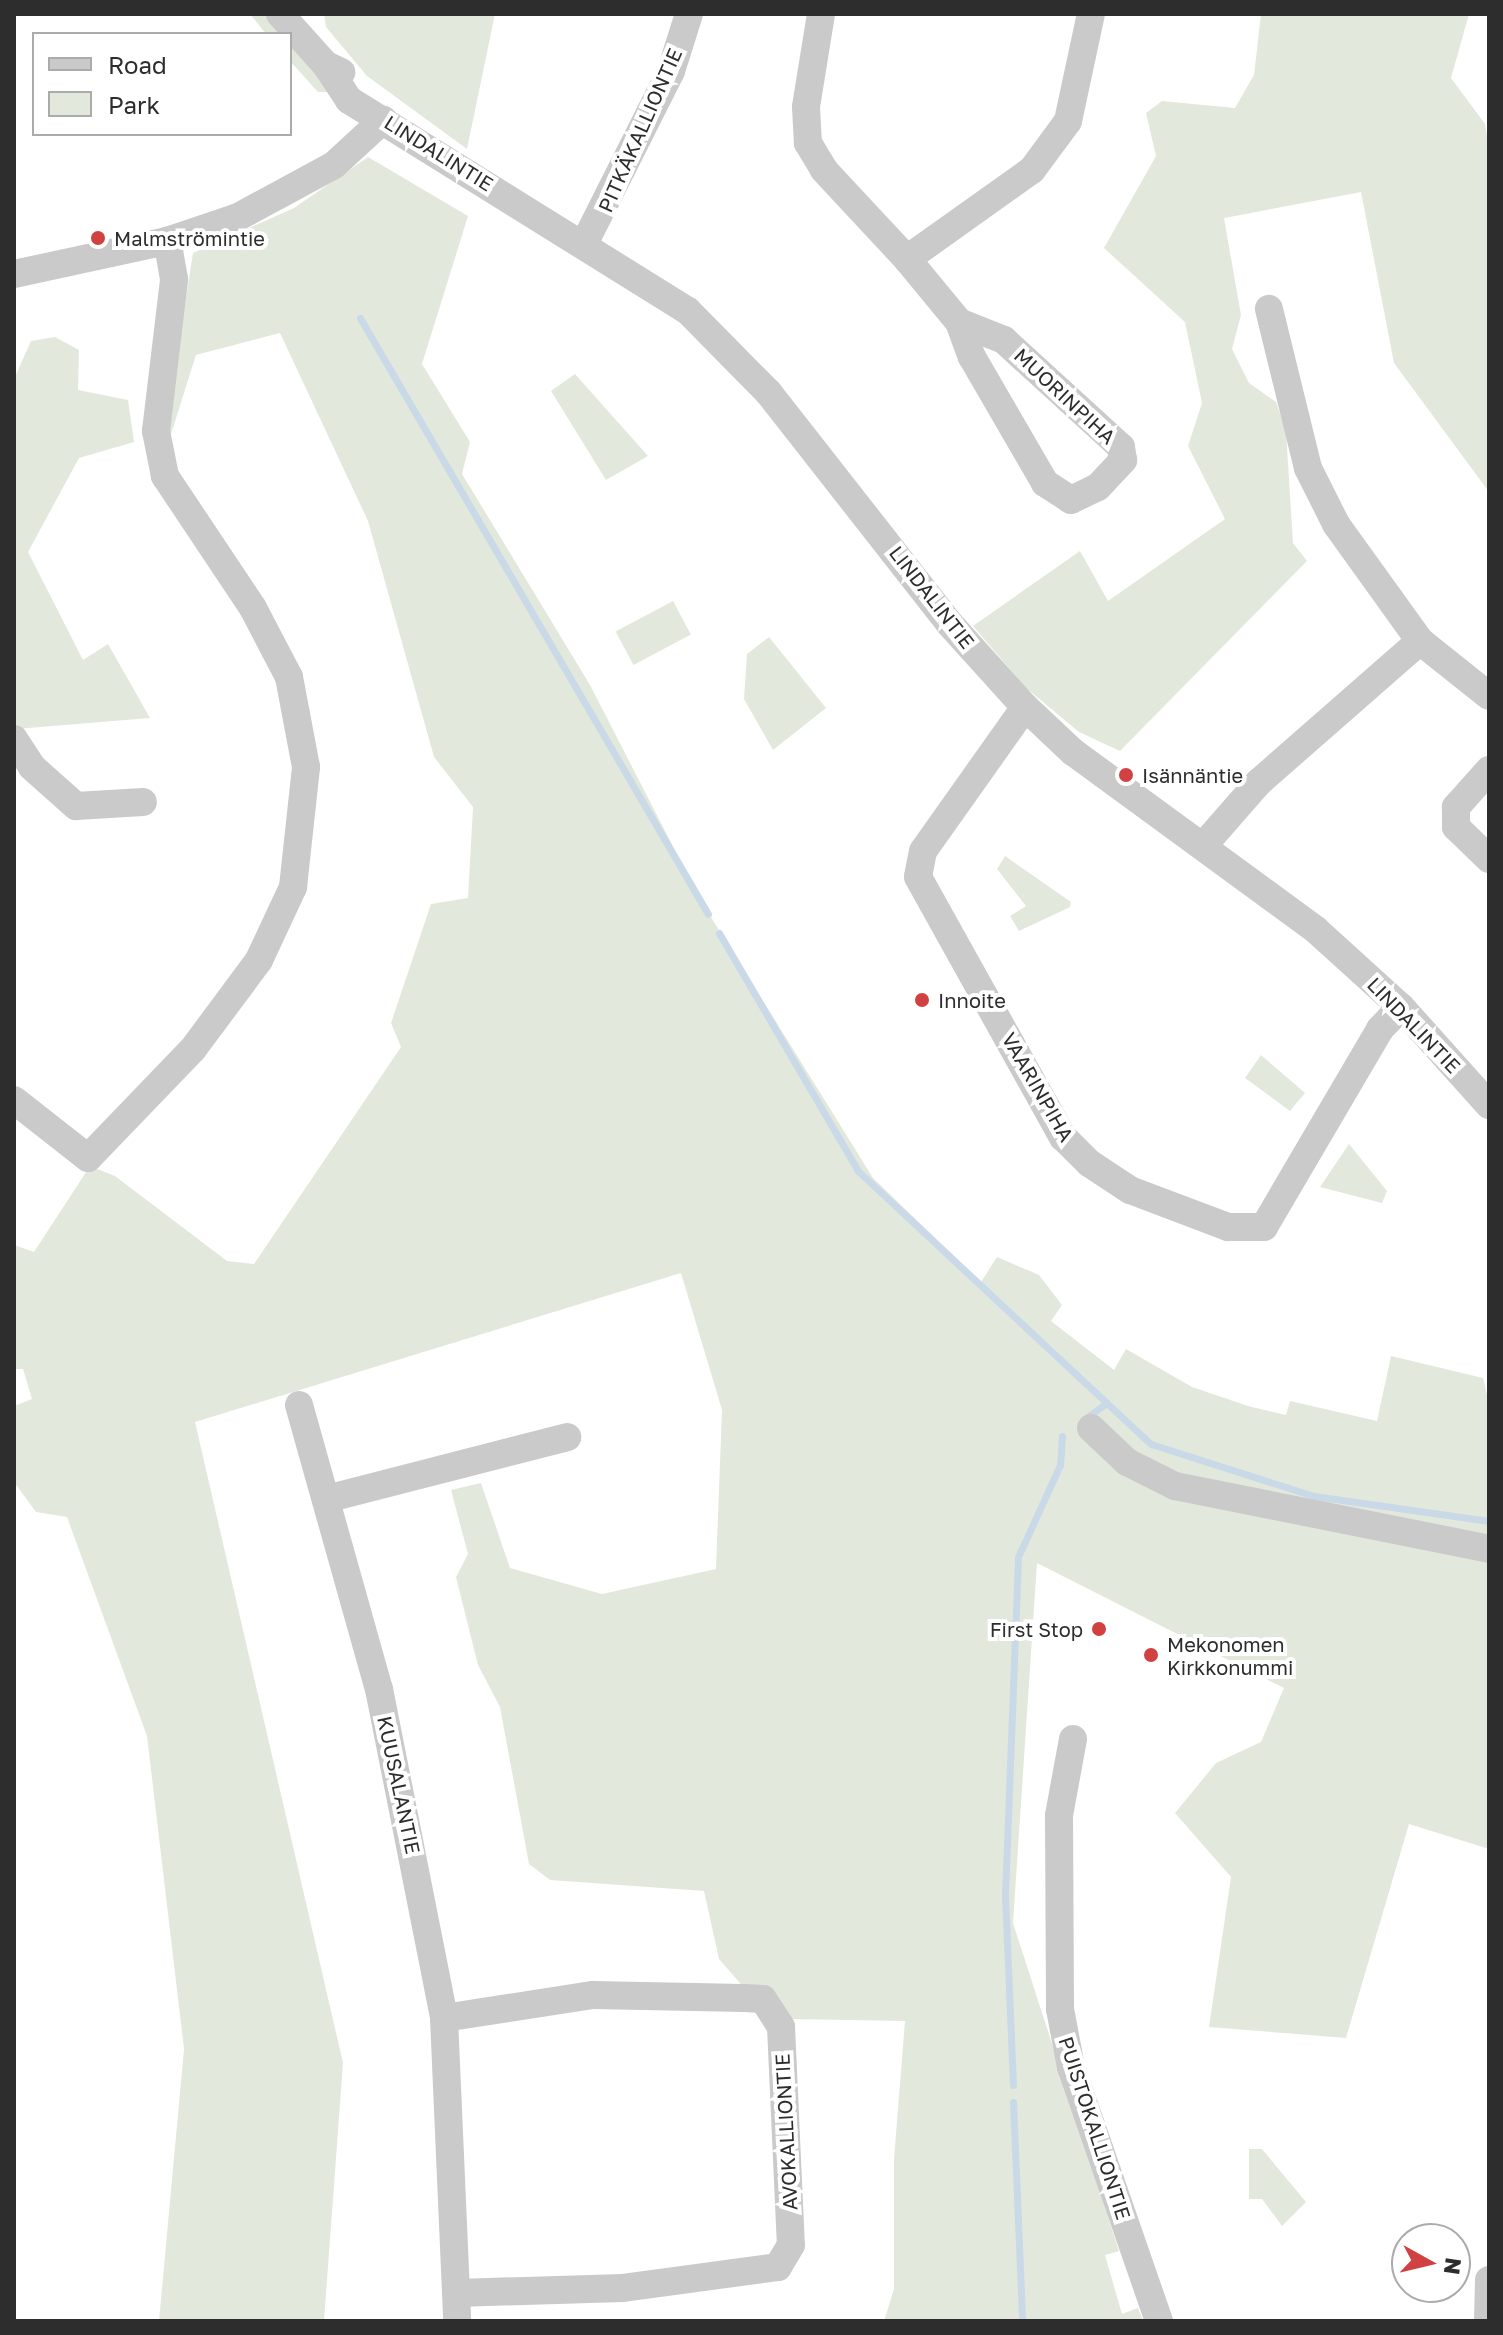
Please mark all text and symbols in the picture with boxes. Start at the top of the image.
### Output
legend [32,32,292,136]
street label: PITKÄKALLIONTIE [593,44,687,216]
text: Road [108,50,167,79]
text: Park [108,90,160,119]
street label: LINDALINTIE [380,110,498,196]
place label: Malmströmintie [114,226,265,250]
marker: Malmströmintie [89,229,107,247]
street label: MUORINPIHA [1009,343,1121,449]
street label: LINDALINTIE [884,541,980,653]
place label: Isännäntie [1142,763,1243,787]
marker: Isännäntie [1117,766,1135,784]
street label: LINDALINTIE [1362,972,1466,1078]
place label: Innoite [938,988,1006,1012]
marker: Innoite [913,991,931,1009]
street label: VAARINPIHA [997,1028,1079,1146]
place label: First Stop [990,1617,1083,1641]
marker: First Stop [1090,1620,1108,1638]
place label: Mekonomen Kirkkonummi [1167,1632,1293,1679]
marker: Mekonomen Kirkkonummi [1142,1646,1160,1664]
street label: KUUSALANTIE [373,1714,425,1856]
street label: PUISTOKALLIONTIE [1054,2033,1136,2223]
street label: AVOKALLIONTIE [770,2053,802,2211]
north arrow [1391,2223,1471,2303]
text: N [1439,2256,1468,2276]

